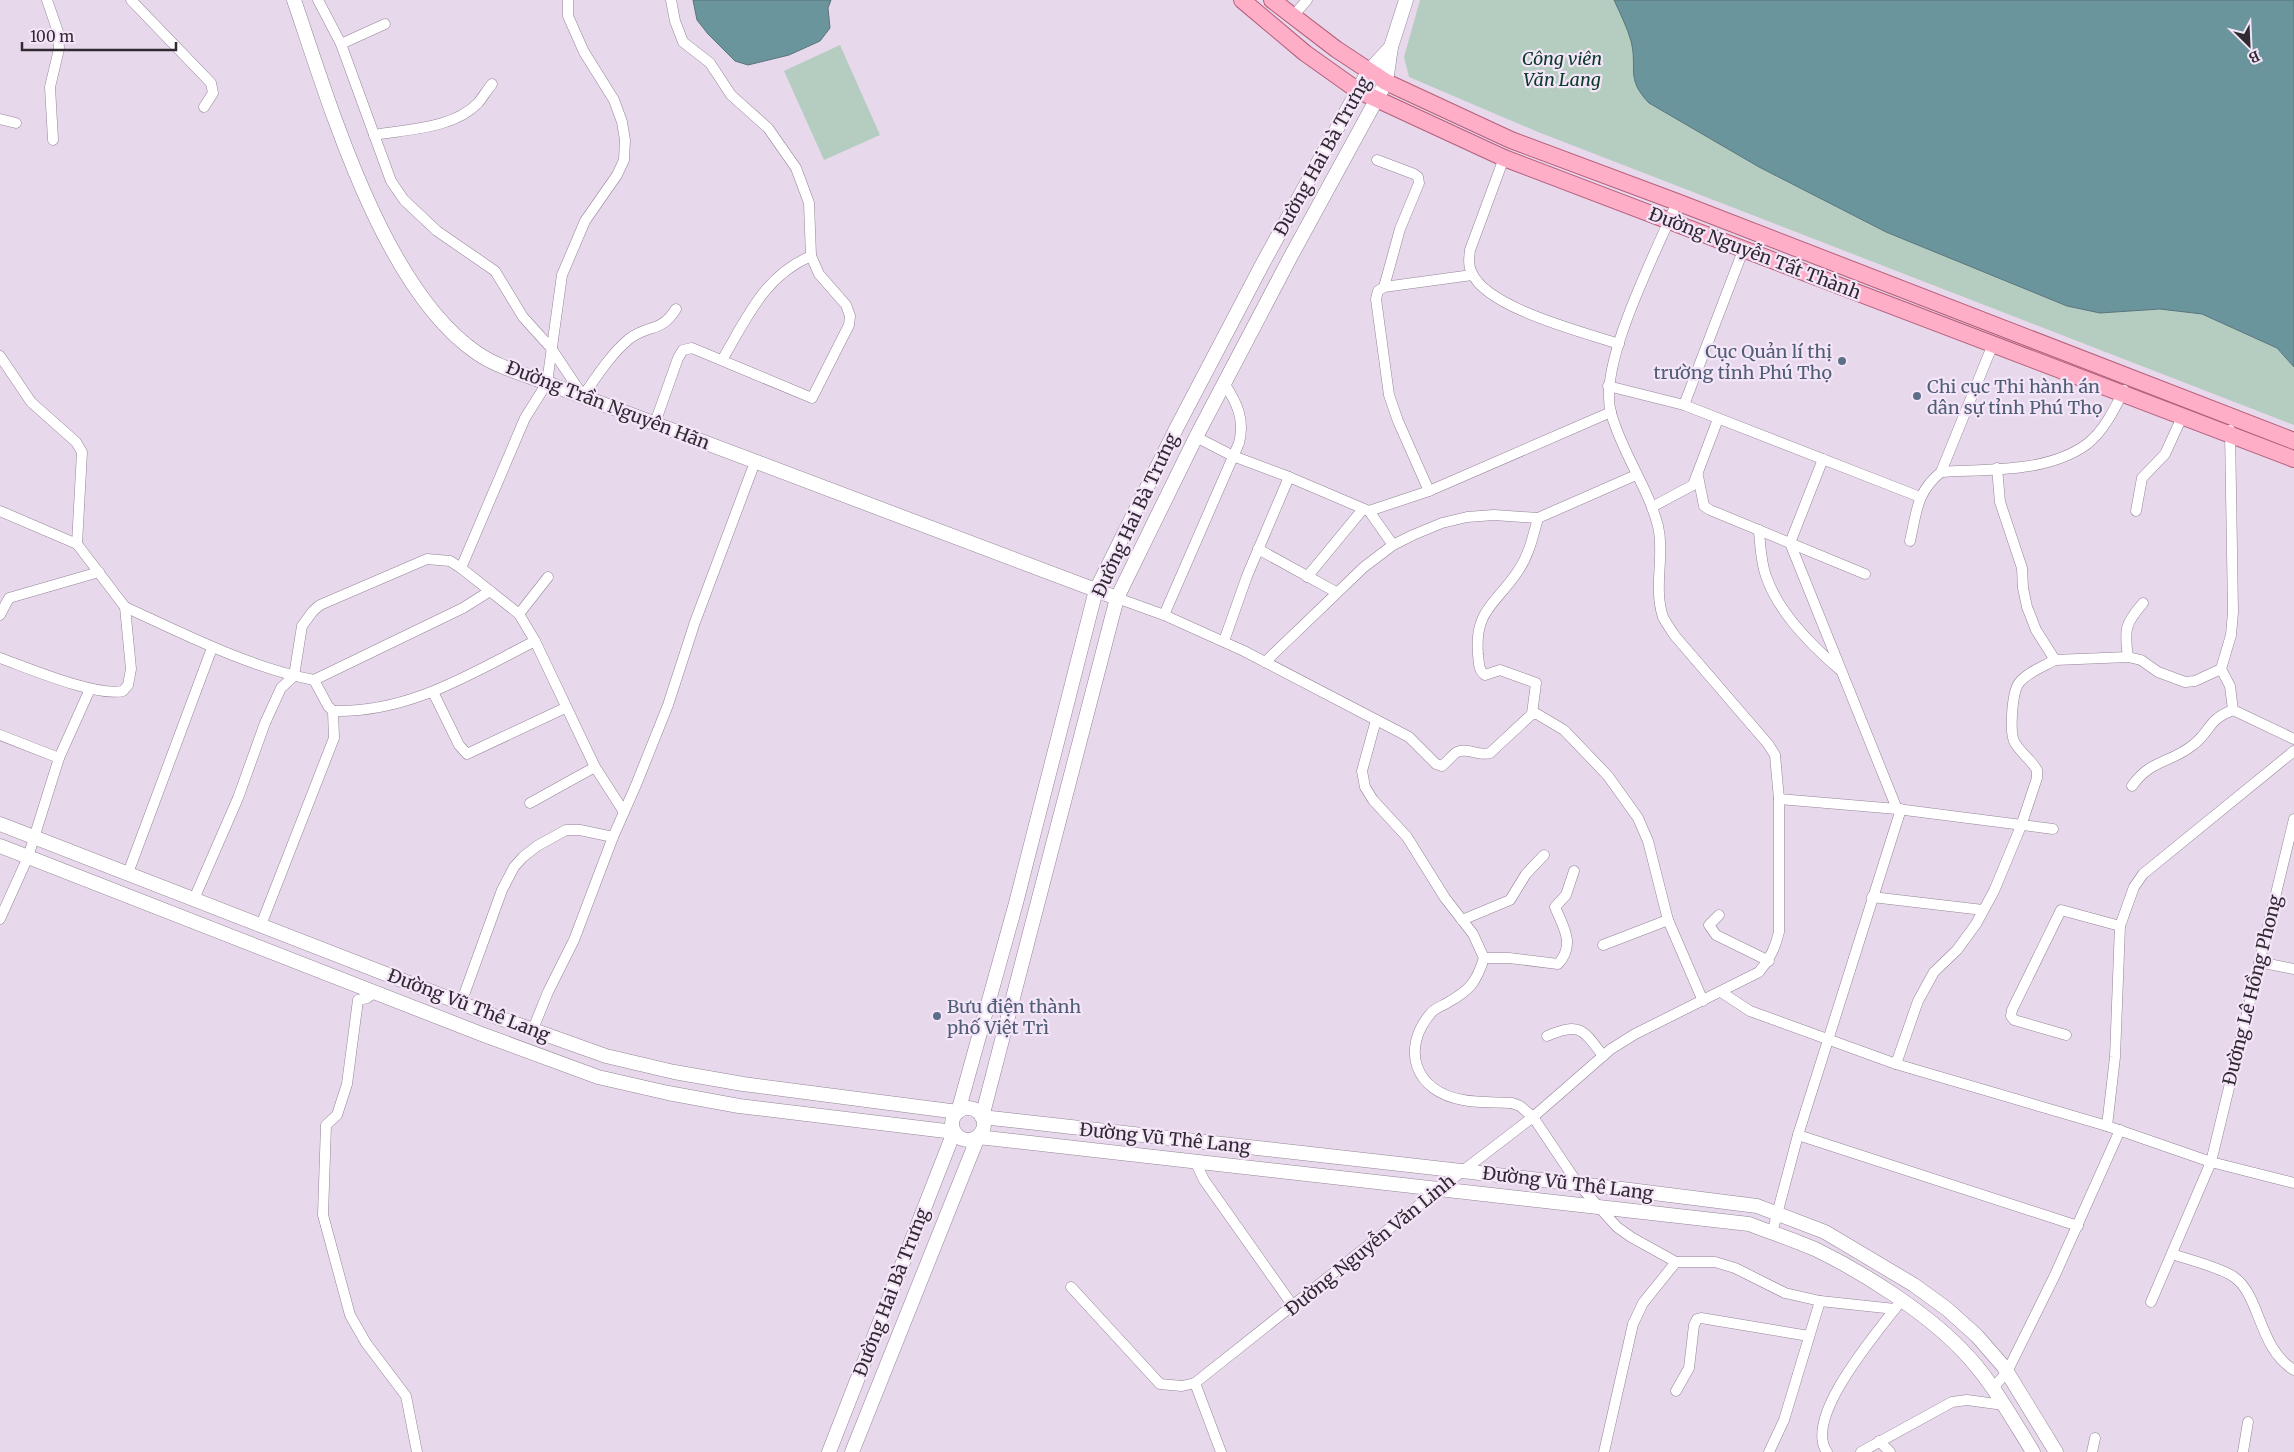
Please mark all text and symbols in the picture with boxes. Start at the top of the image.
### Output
scale bar [22,20,176,52]
north arrow [2224,20,2274,70]
text: 100 m [30,27,74,46]
park label: Công viên Văn Lang [1522,47,1602,91]
text: B [2246,47,2262,67]
street label: Đường Hai Bà Trưng [1269,72,1375,240]
street label: Đường Nguyễn Tất Thành [1646,202,1864,304]
place label: Cục Quản lí thị trường tỉnh Phú Thọ [1653,340,1832,384]
street label: Đường Trần Nguyên Hãn [503,355,713,455]
marker: Cục Quản lí thị trường tỉnh Phú Thọ [1836,355,1848,367]
place label: Chi cục Thi hành án dân sự tỉnh Phú Thọ [1927,375,2103,419]
marker: Chi cục Thi hành án dân sự tỉnh Phú Thọ [1911,390,1923,402]
street label: Đường Hai Bà Trưng [1087,429,1183,601]
street label: Đường Lê Hồng Phong [2217,892,2287,1088]
street label: Đường Vũ Thê Lang [385,963,554,1047]
place label: Bưu điện thành phố Việt Trì [947,995,1081,1039]
marker: Bưu điện thành phố Việt Trì [931,1010,943,1022]
street label: Đường Vũ Thê Lang [1078,1118,1252,1158]
street label: Đường Vũ Thê Lang [1481,1161,1655,1205]
street label: Đường Nguyễn Văn Linh [1280,1169,1460,1321]
street label: Đường Hai Bà Trưng [848,1204,934,1379]

